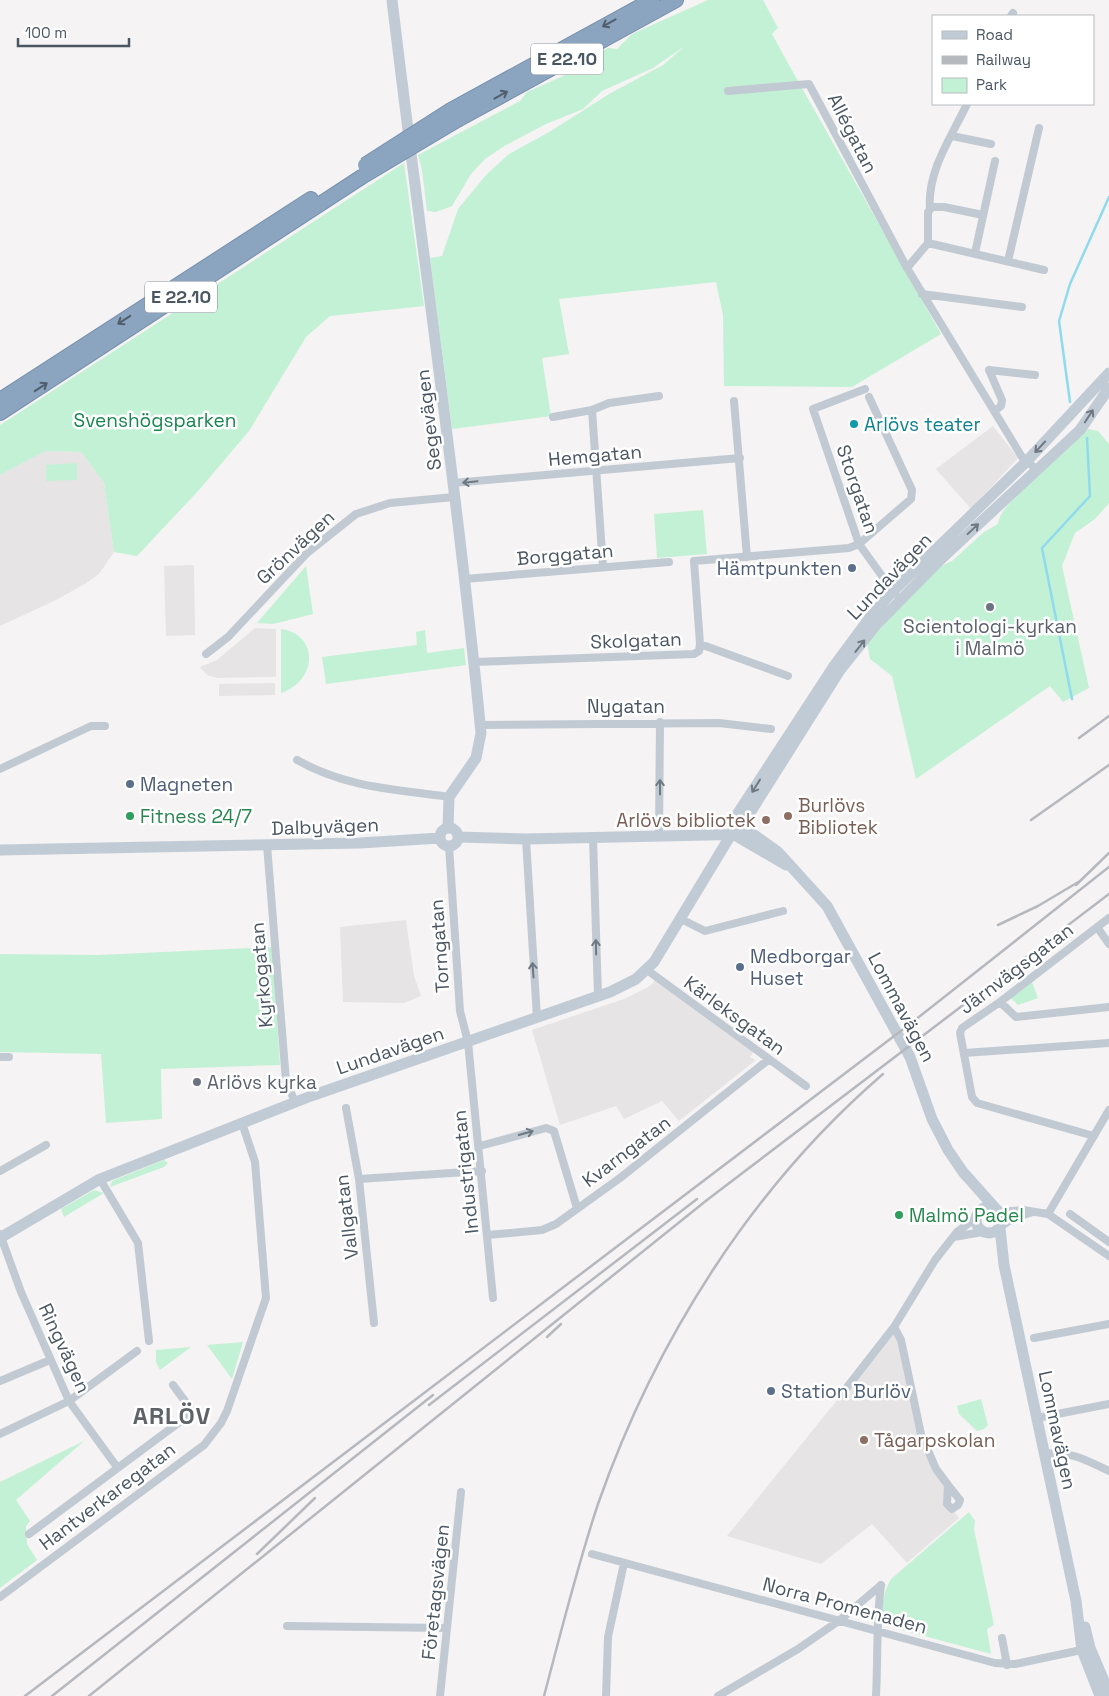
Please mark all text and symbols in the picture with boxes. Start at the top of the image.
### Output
scale bar [18,15,129,47]
legend [932,15,1094,105]
one-way arrow [602,19,617,28]
text: 100 m [25,23,67,42]
text: Road [976,25,1013,44]
road number: E 22.10 [531,44,603,74]
text: Railway [976,50,1031,69]
text: Park [976,75,1007,94]
street label: Allégatan [822,89,883,177]
one-way arrow [494,90,508,100]
road number: E 22.10 [145,282,217,312]
one-way arrow [118,316,132,326]
street label: Segevägen [410,368,447,472]
one-way arrow [34,382,48,392]
park label: Svenshögsparken [74,408,236,433]
one-way arrow [1084,409,1094,423]
place label: Arlövs teater [864,412,981,437]
marker: Arlövs teater [848,418,860,430]
street label: Hemgatan [547,439,643,472]
one-way arrow [1034,440,1046,453]
street label: Storgatan [831,441,884,537]
one-way arrow [462,477,478,486]
street label: Grönvägen [251,505,340,590]
one-way arrow [967,523,979,535]
street label: Lundavägen [841,527,937,625]
street label: Borggatan [516,538,615,571]
place label: Hämtpunkten [717,556,842,581]
marker: Hämtpunkten [846,562,858,574]
marker: Scientologi-kyrkan i Malmö [984,601,996,613]
place label: Scientologi-kyrkan i Malmö [903,614,1077,661]
street label: Skolgatan [590,626,682,655]
one-way arrow [855,639,865,653]
street label: Nygatan [587,694,665,719]
place label: Magneten [140,772,233,797]
marker: Magneten [124,778,136,790]
one-way arrow [750,778,760,792]
one-way arrow [655,780,665,796]
place label: Burlövs Bibliotek [798,793,878,840]
place label: Fitness 24/7 [140,804,252,829]
place label: Arlövs bibliotek [616,808,756,833]
marker: Fitness 24/7 [124,810,136,822]
marker: Burlövs Bibliotek [782,810,794,822]
street label: Dalbyvägen [271,812,379,841]
marker: Arlövs bibliotek [760,814,772,826]
street label: Torngatan [424,898,455,994]
street label: Järnvägsgatan [954,917,1078,1020]
street label: Kyrkogatan [244,921,279,1029]
one-way arrow [591,939,601,956]
place label: Medborgar Huset [750,944,851,991]
street label: Lommavägen [862,948,941,1066]
marker: Medborgar Huset [734,961,746,973]
one-way arrow [529,962,538,978]
street label: Kärleksgatan [679,970,790,1061]
street label: Lundavägen [333,1020,447,1081]
place label: Arlövs kyrka [207,1070,317,1095]
marker: Arlövs kyrka [191,1076,203,1088]
street label: Industrigatan [447,1109,484,1235]
street label: Kvarngatan [577,1110,676,1193]
one-way arrow [518,1128,534,1138]
street label: Vallgatan [329,1173,364,1261]
place label: Malmö Padel [909,1203,1024,1228]
marker: Malmö Padel [893,1209,905,1221]
street label: Ringvägen [33,1299,96,1397]
street label: Lommavägen [1033,1368,1082,1492]
place label: Station Burlöv [781,1379,911,1404]
marker: Station Burlöv [765,1385,777,1397]
district label: ARLÖV [133,1400,211,1431]
place label: Tågarpskolan [874,1428,995,1453]
marker: Tågarpskolan [858,1434,870,1446]
street label: Hantverkaregatan [34,1437,181,1556]
street label: Företagsvägen [416,1523,455,1661]
street label: Norra Promenaden [760,1572,930,1639]

